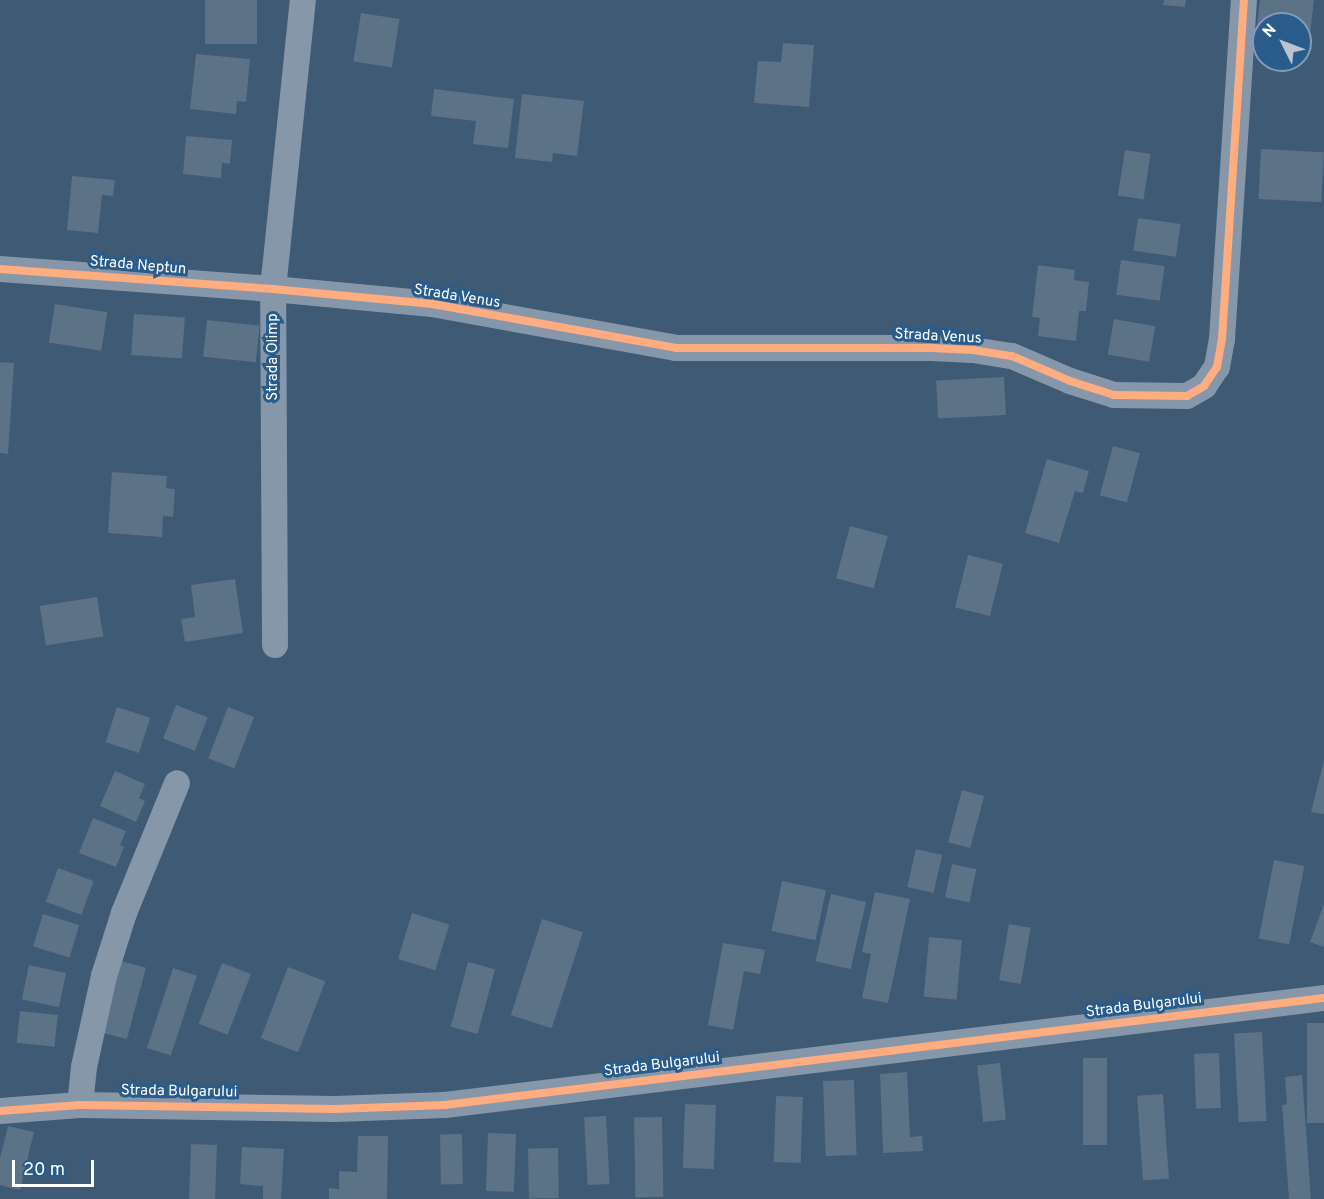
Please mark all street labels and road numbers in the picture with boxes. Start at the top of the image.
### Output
street label: Strada Neptun [89,253,187,279]
street label: Strada Venus [412,281,502,313]
street label: Strada Olimp [265,313,283,401]
street label: Strada Venus [894,326,982,348]
street label: Strada Bulgarului [1085,990,1203,1022]
street label: Strada Bulgarului [603,1049,721,1081]
street label: Strada Bulgarului [121,1082,237,1102]

